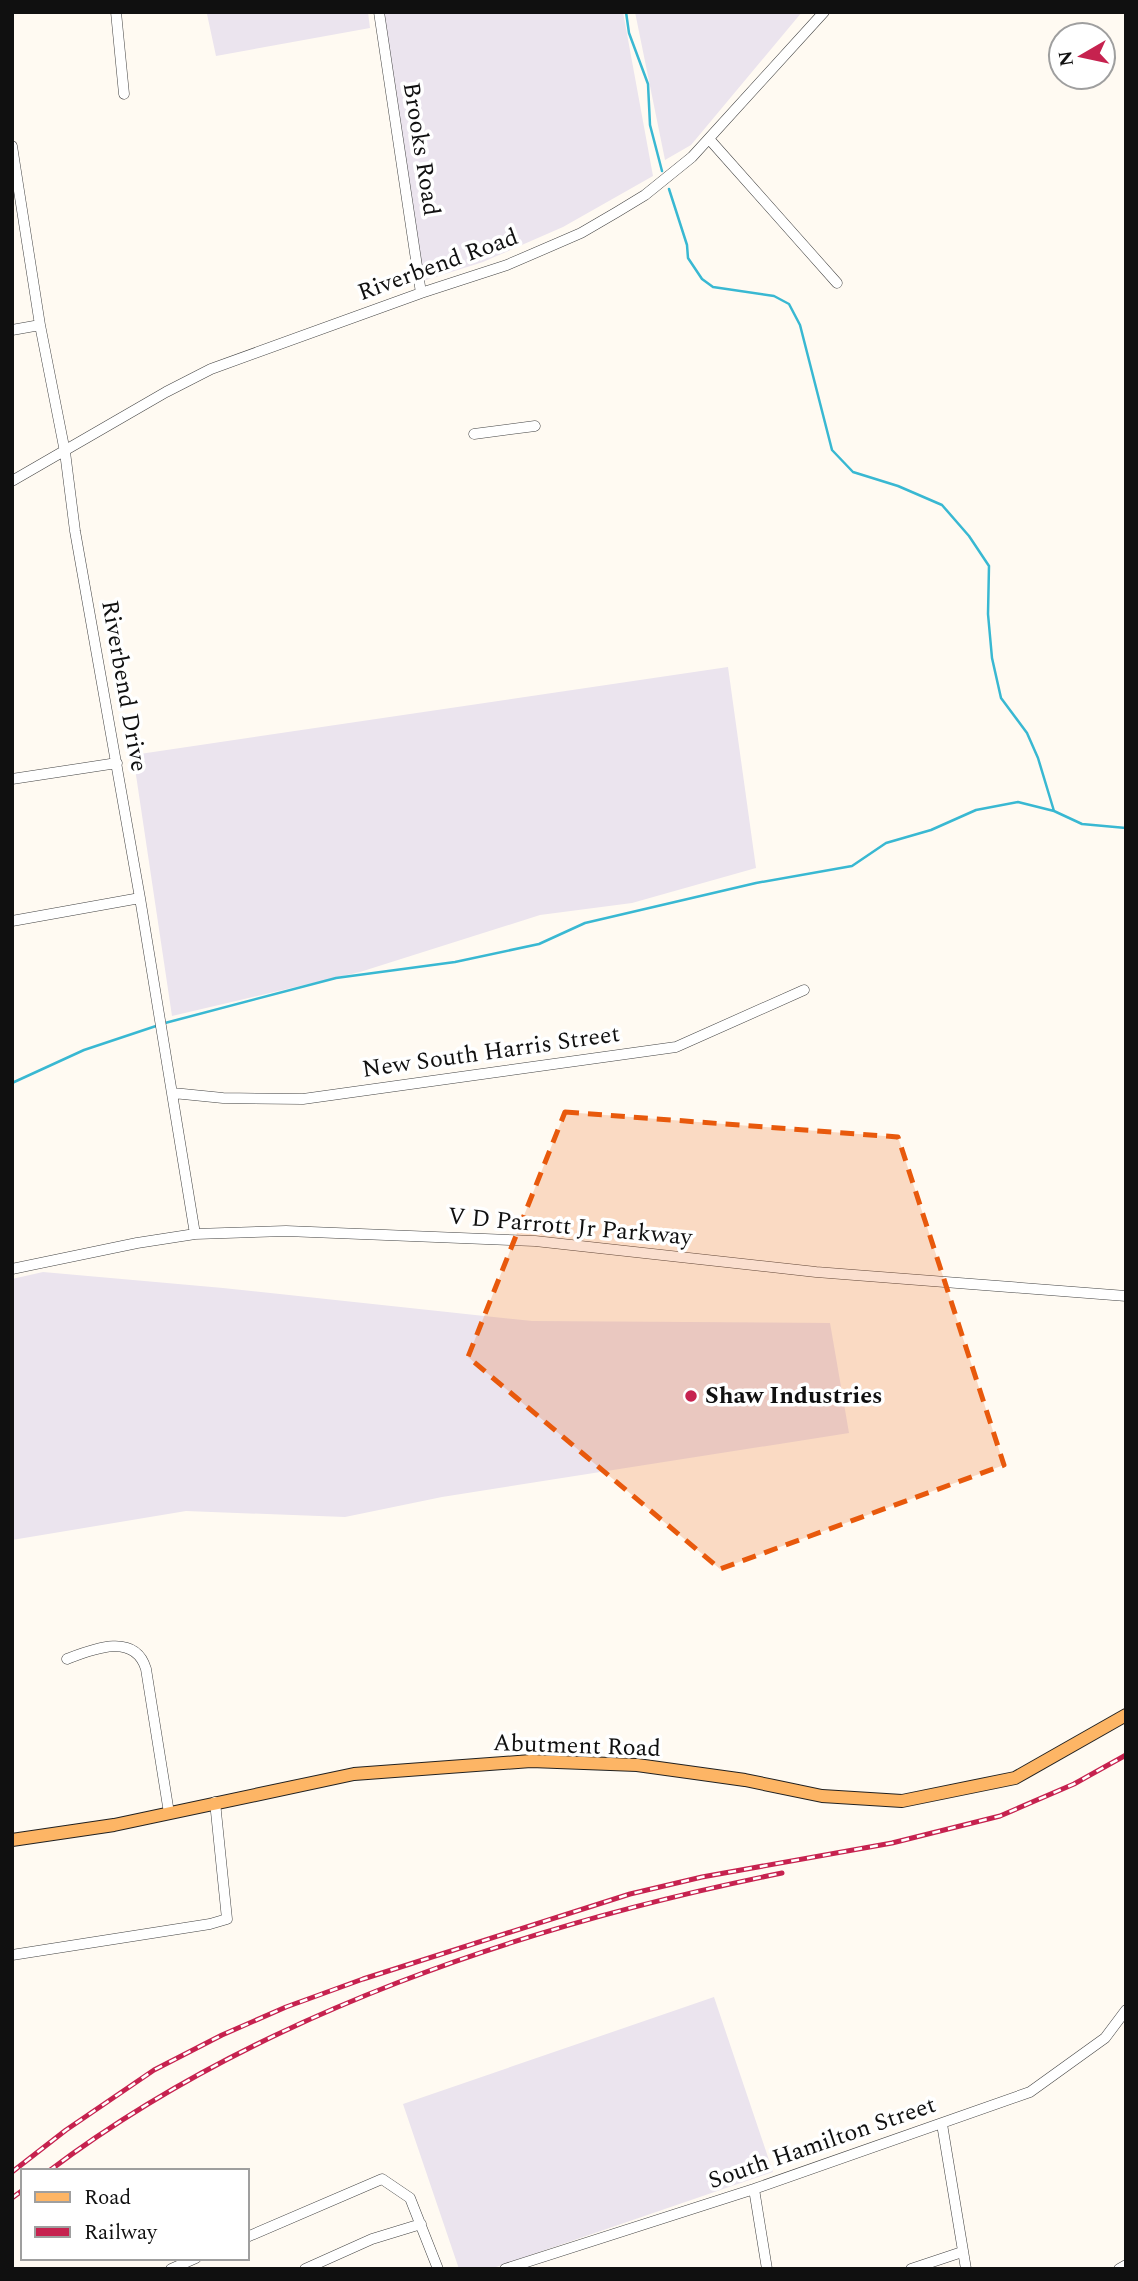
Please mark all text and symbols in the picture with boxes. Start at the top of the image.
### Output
north arrow [1047,21,1117,91]
text: N [1051,48,1082,68]
street label: Brooks Road [393,80,449,218]
street label: Riverbend Road [353,219,523,311]
street label: Riverbend Drive [91,597,157,775]
street label: New South Harris Street [360,1016,622,1088]
street label: V D Parrott Jr Parkway [446,1198,695,1256]
place label: Shaw Industries [705,1378,883,1414]
marker: Shaw Industries [683,1388,699,1404]
street label: Abutment Road [492,1725,662,1767]
street label: South Hamilton Street [703,2087,941,2199]
legend [21,2169,248,2260]
text: Road [84,2182,131,2214]
text: Railway [84,2217,158,2249]

